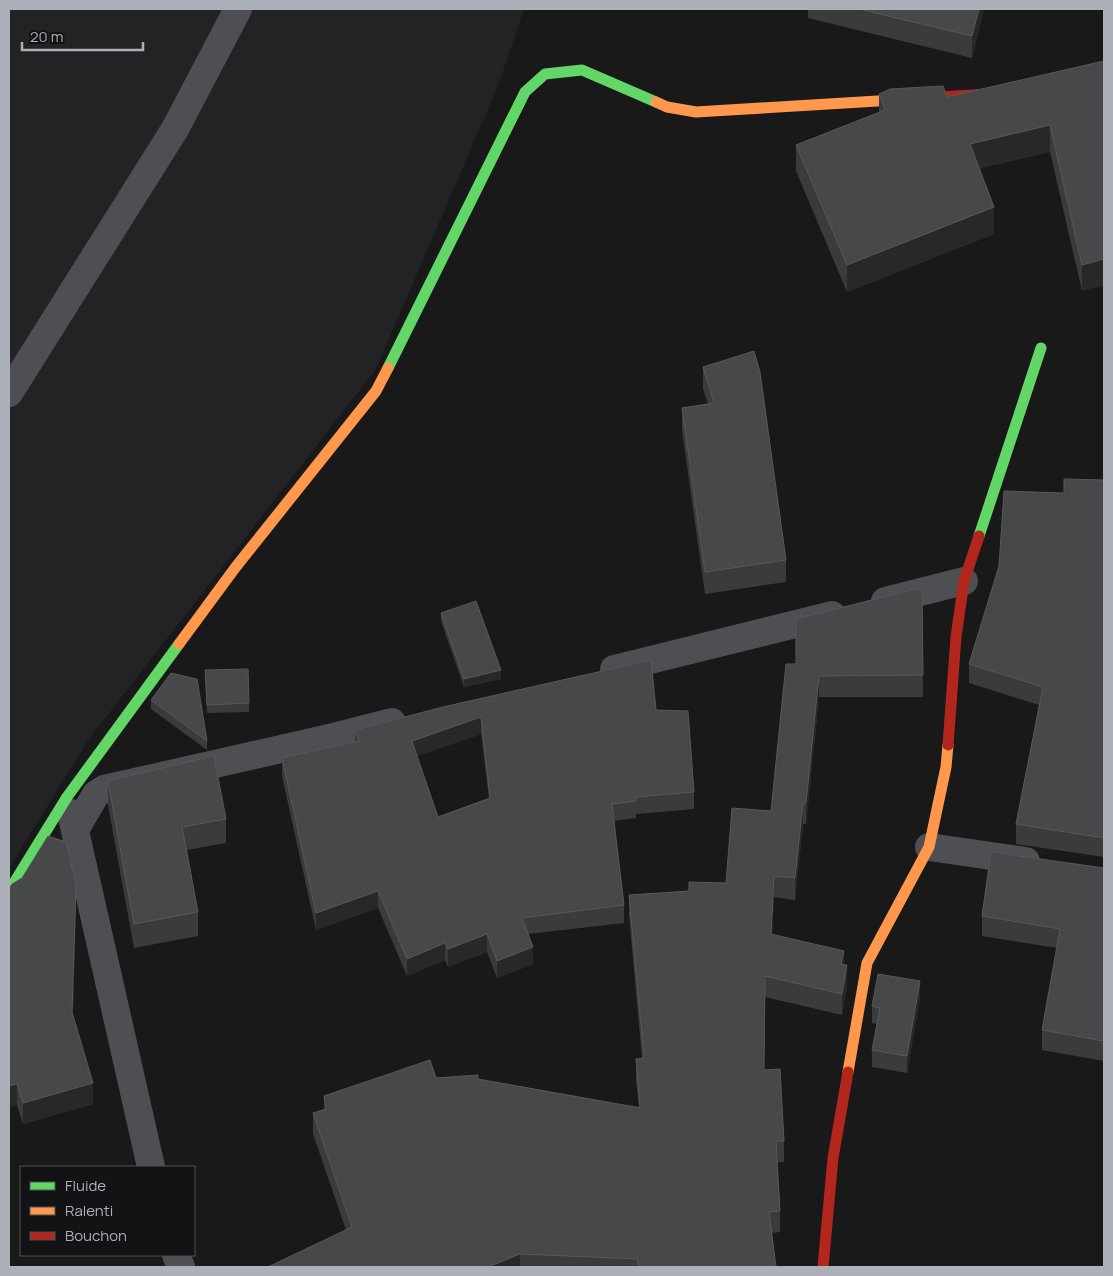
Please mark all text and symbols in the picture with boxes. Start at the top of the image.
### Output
scale bar [22,20,144,52]
text: 20 m [30,26,63,47]
legend [20,1166,195,1256]
text: Fluide [65,1175,106,1196]
text: Ralenti [65,1200,113,1221]
text: Bouchon [65,1225,127,1246]

